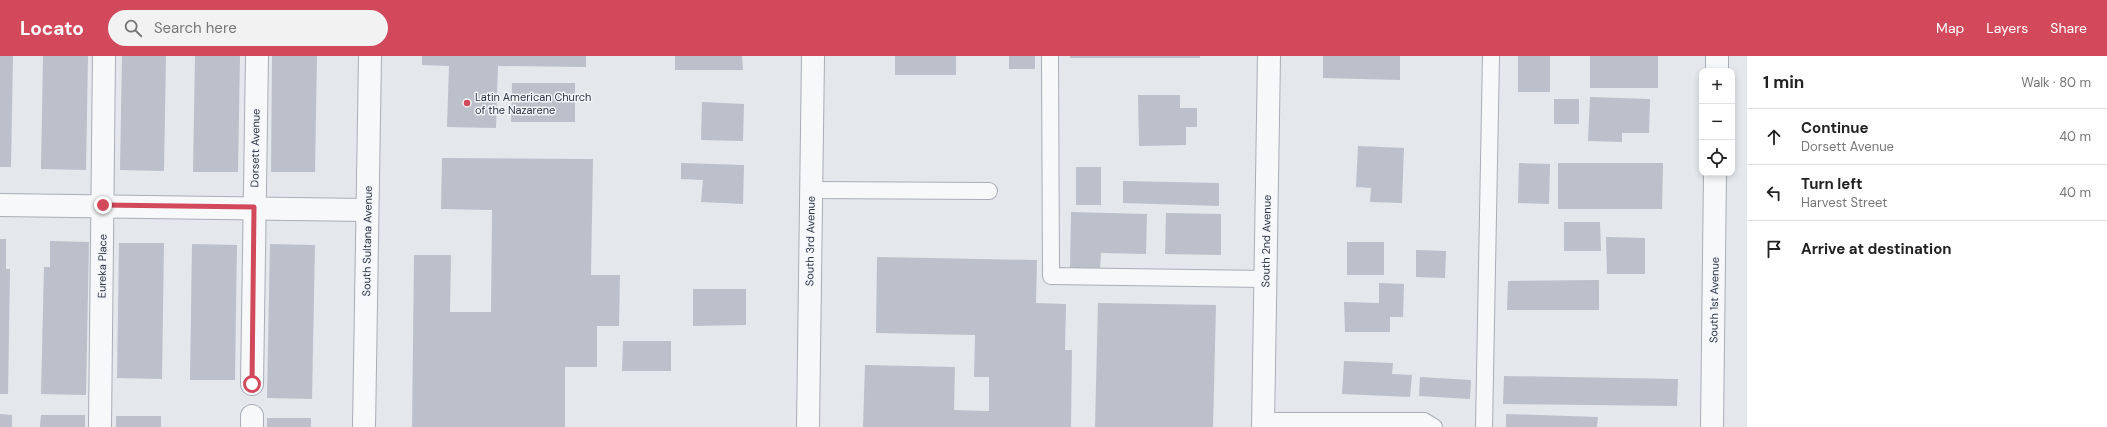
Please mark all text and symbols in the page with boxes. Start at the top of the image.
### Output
search box [108,10,388,46]
text: Locato [20,16,84,41]
icon: search [122,17,144,39]
text: Search here [154,18,237,38]
text: Map [1936,19,1964,37]
text: Layers [1986,19,2028,37]
text: Share [2050,19,2087,37]
map controls [1699,68,1735,176]
button: + [1699,68,1735,104]
text: 1 min [1763,71,1804,93]
text: Walk · 80 m [2021,74,2091,91]
place label: Latin American Church of the Nazarene [475,90,591,117]
marker: Latin American Church of the Nazarene [462,98,472,108]
button: − [1699,104,1735,140]
street label: Dorsett Avenue [247,109,263,187]
text: Continue [1801,118,1869,138]
icon: ahead [1763,126,1785,148]
text: 40 m [2059,128,2091,145]
text: Dorsett Avenue [1801,138,1894,155]
button: locate [1699,140,1735,176]
text: Turn left [1801,174,1862,194]
icon: left [1763,182,1785,204]
text: 40 m [2059,184,2091,201]
street label: South Sultana Avenue [359,185,375,297]
text: Harvest Street [1801,194,1887,211]
street label: South 2nd Avenue [1258,195,1274,287]
route end [94,196,112,214]
street label: South 3rd Avenue [802,196,818,286]
street label: Eureka Place [94,234,110,298]
icon: arrive [1763,238,1785,260]
text: Arrive at destination [1801,239,1952,259]
street label: South 1st Avenue [1706,257,1722,343]
route start [243,375,261,393]

